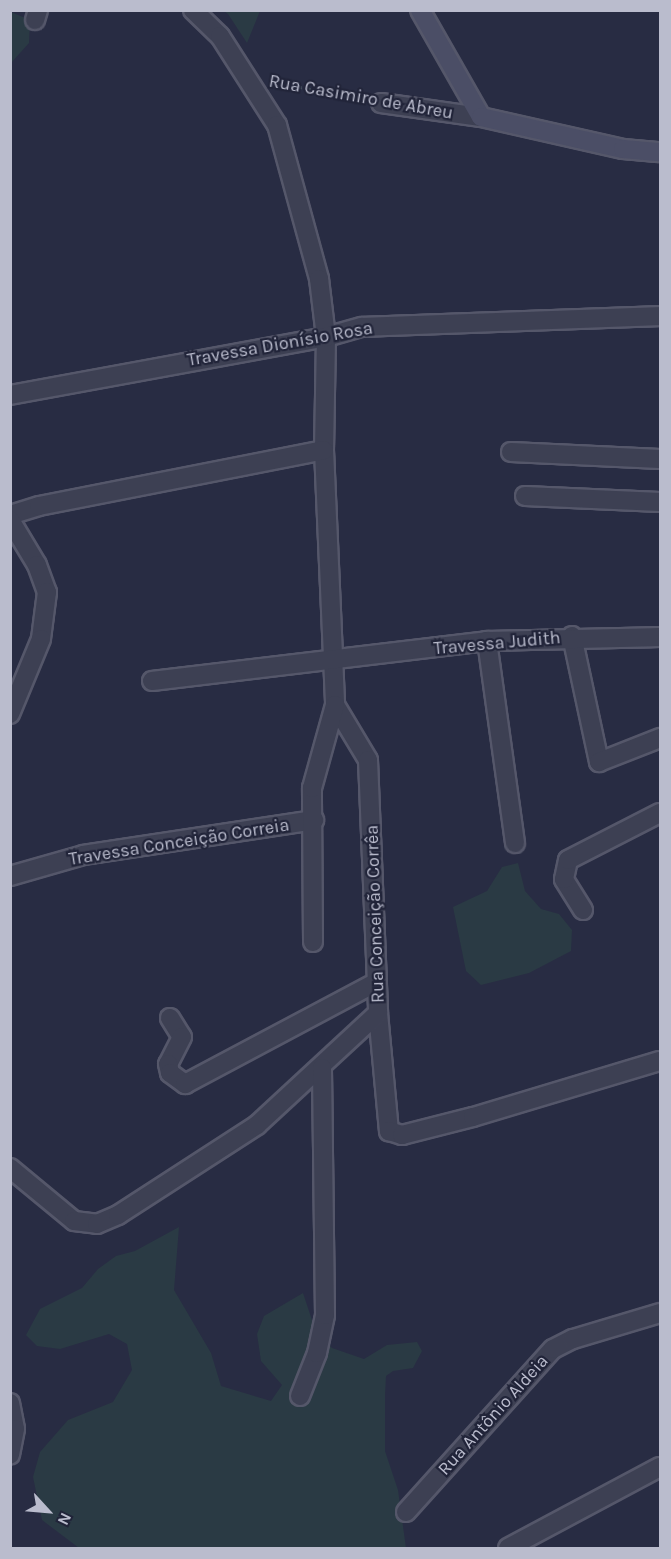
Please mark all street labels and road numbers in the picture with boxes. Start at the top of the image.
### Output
street label: Rua Casimiro de Abreu [267,70,455,124]
street label: Travessa Dionísio Rosa [186,317,374,371]
street label: Travessa Judith [433,627,561,659]
street label: Travessa Conceição Correia [67,814,291,870]
street label: Rua Conceição Corrêa [361,825,389,1003]
street label: Rua Antônio Aldeia [433,1350,553,1480]

